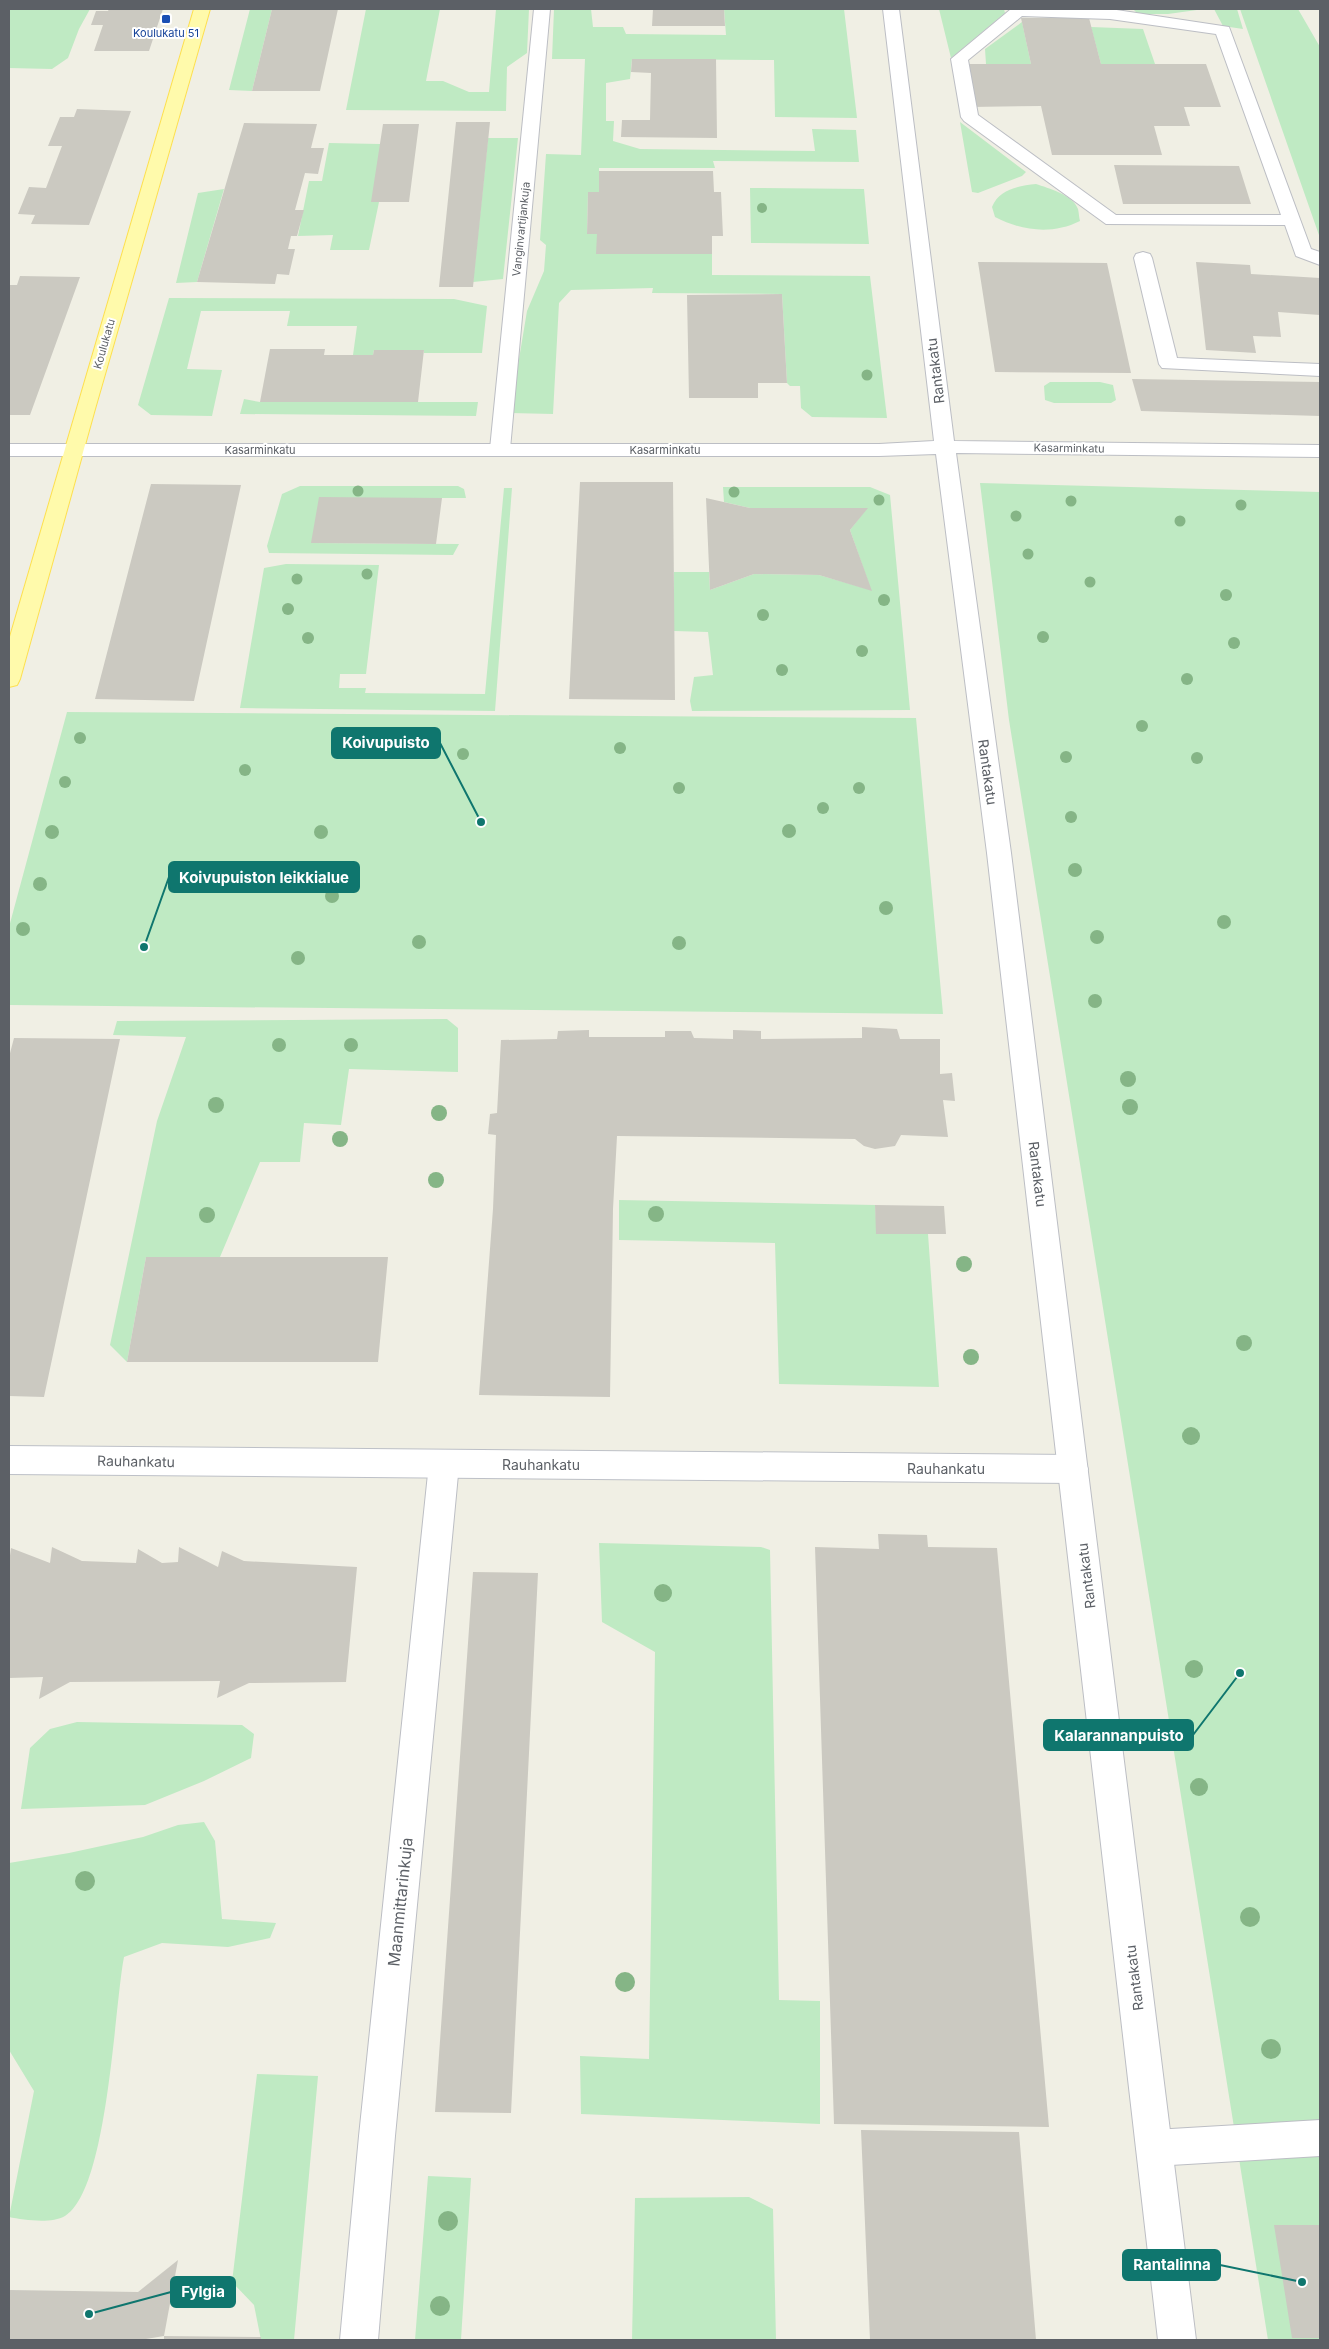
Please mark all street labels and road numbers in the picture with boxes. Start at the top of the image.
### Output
street label: Vanginvartijankuja [509,181,533,277]
street label: Koulukatu [90,317,118,371]
street label: Rantakatu [923,337,947,405]
street label: Kasarminkatu [1033,440,1105,456]
street label: Kasarminkatu [225,443,295,457]
street label: Kasarminkatu [630,443,700,457]
street label: Rantakatu [975,738,1001,806]
street label: Rantakatu [1026,1140,1050,1208]
street label: Rauhankatu [97,1452,175,1470]
street label: Rauhankatu [502,1456,580,1473]
street label: Rauhankatu [907,1460,985,1477]
street label: Rantakatu [1074,1542,1098,1610]
street label: Maanmittarinkuja [383,1837,417,1967]
street label: Rantakatu [1122,1944,1146,2012]

